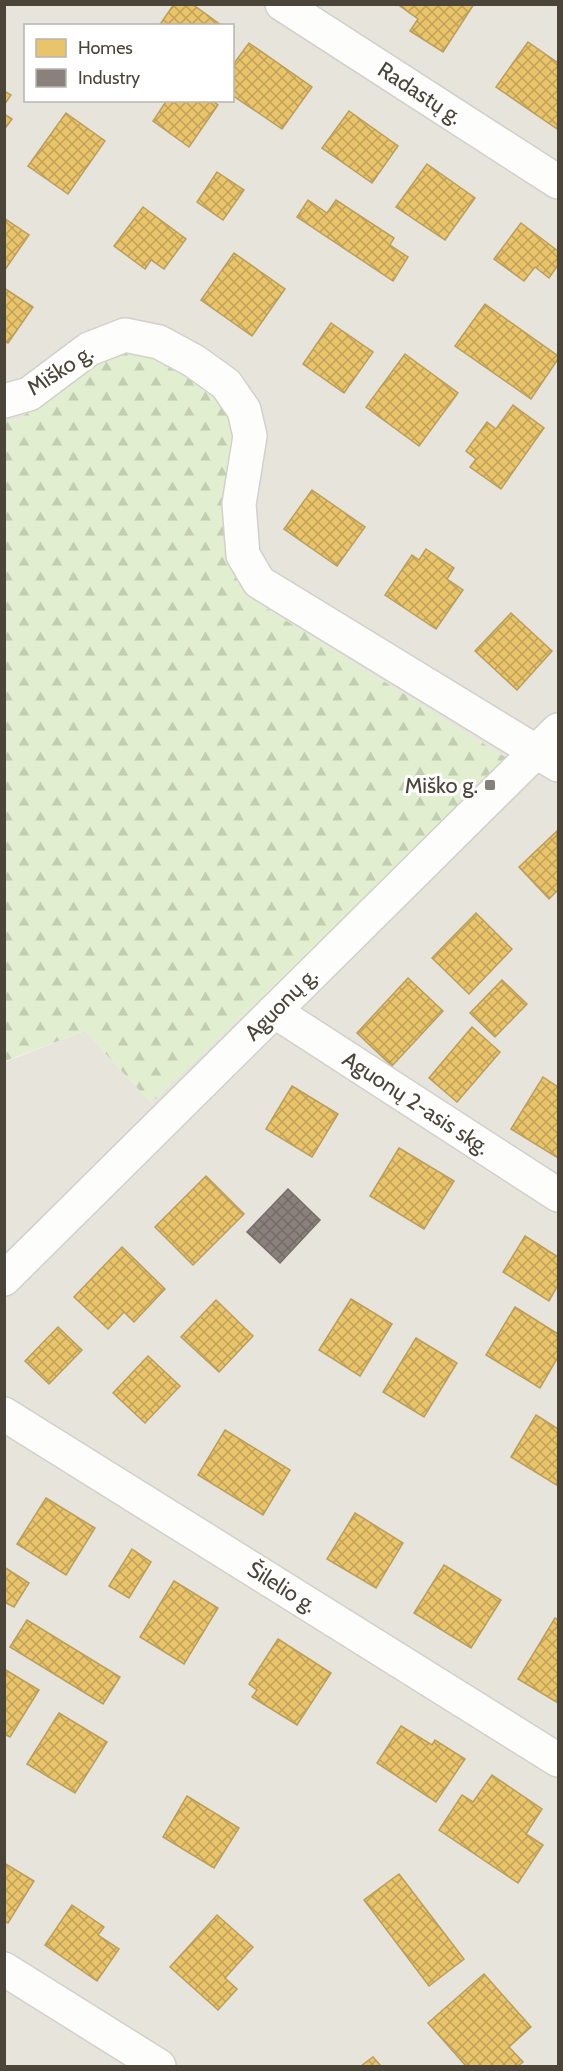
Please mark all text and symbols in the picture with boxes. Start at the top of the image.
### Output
legend [24,24,234,102]
text: Homes [78,37,133,59]
street label: Radastų g. [373,56,467,130]
text: Industry [78,67,140,89]
street label: Miško g. [22,339,98,401]
place label: Miško g. [405,772,478,799]
marker: Miško g. [483,778,497,792]
street label: Aguonų g. [239,962,323,1046]
street label: Aguonų 2-asis skg. [337,1045,495,1161]
street label: Šilelio g. [243,1555,321,1619]

